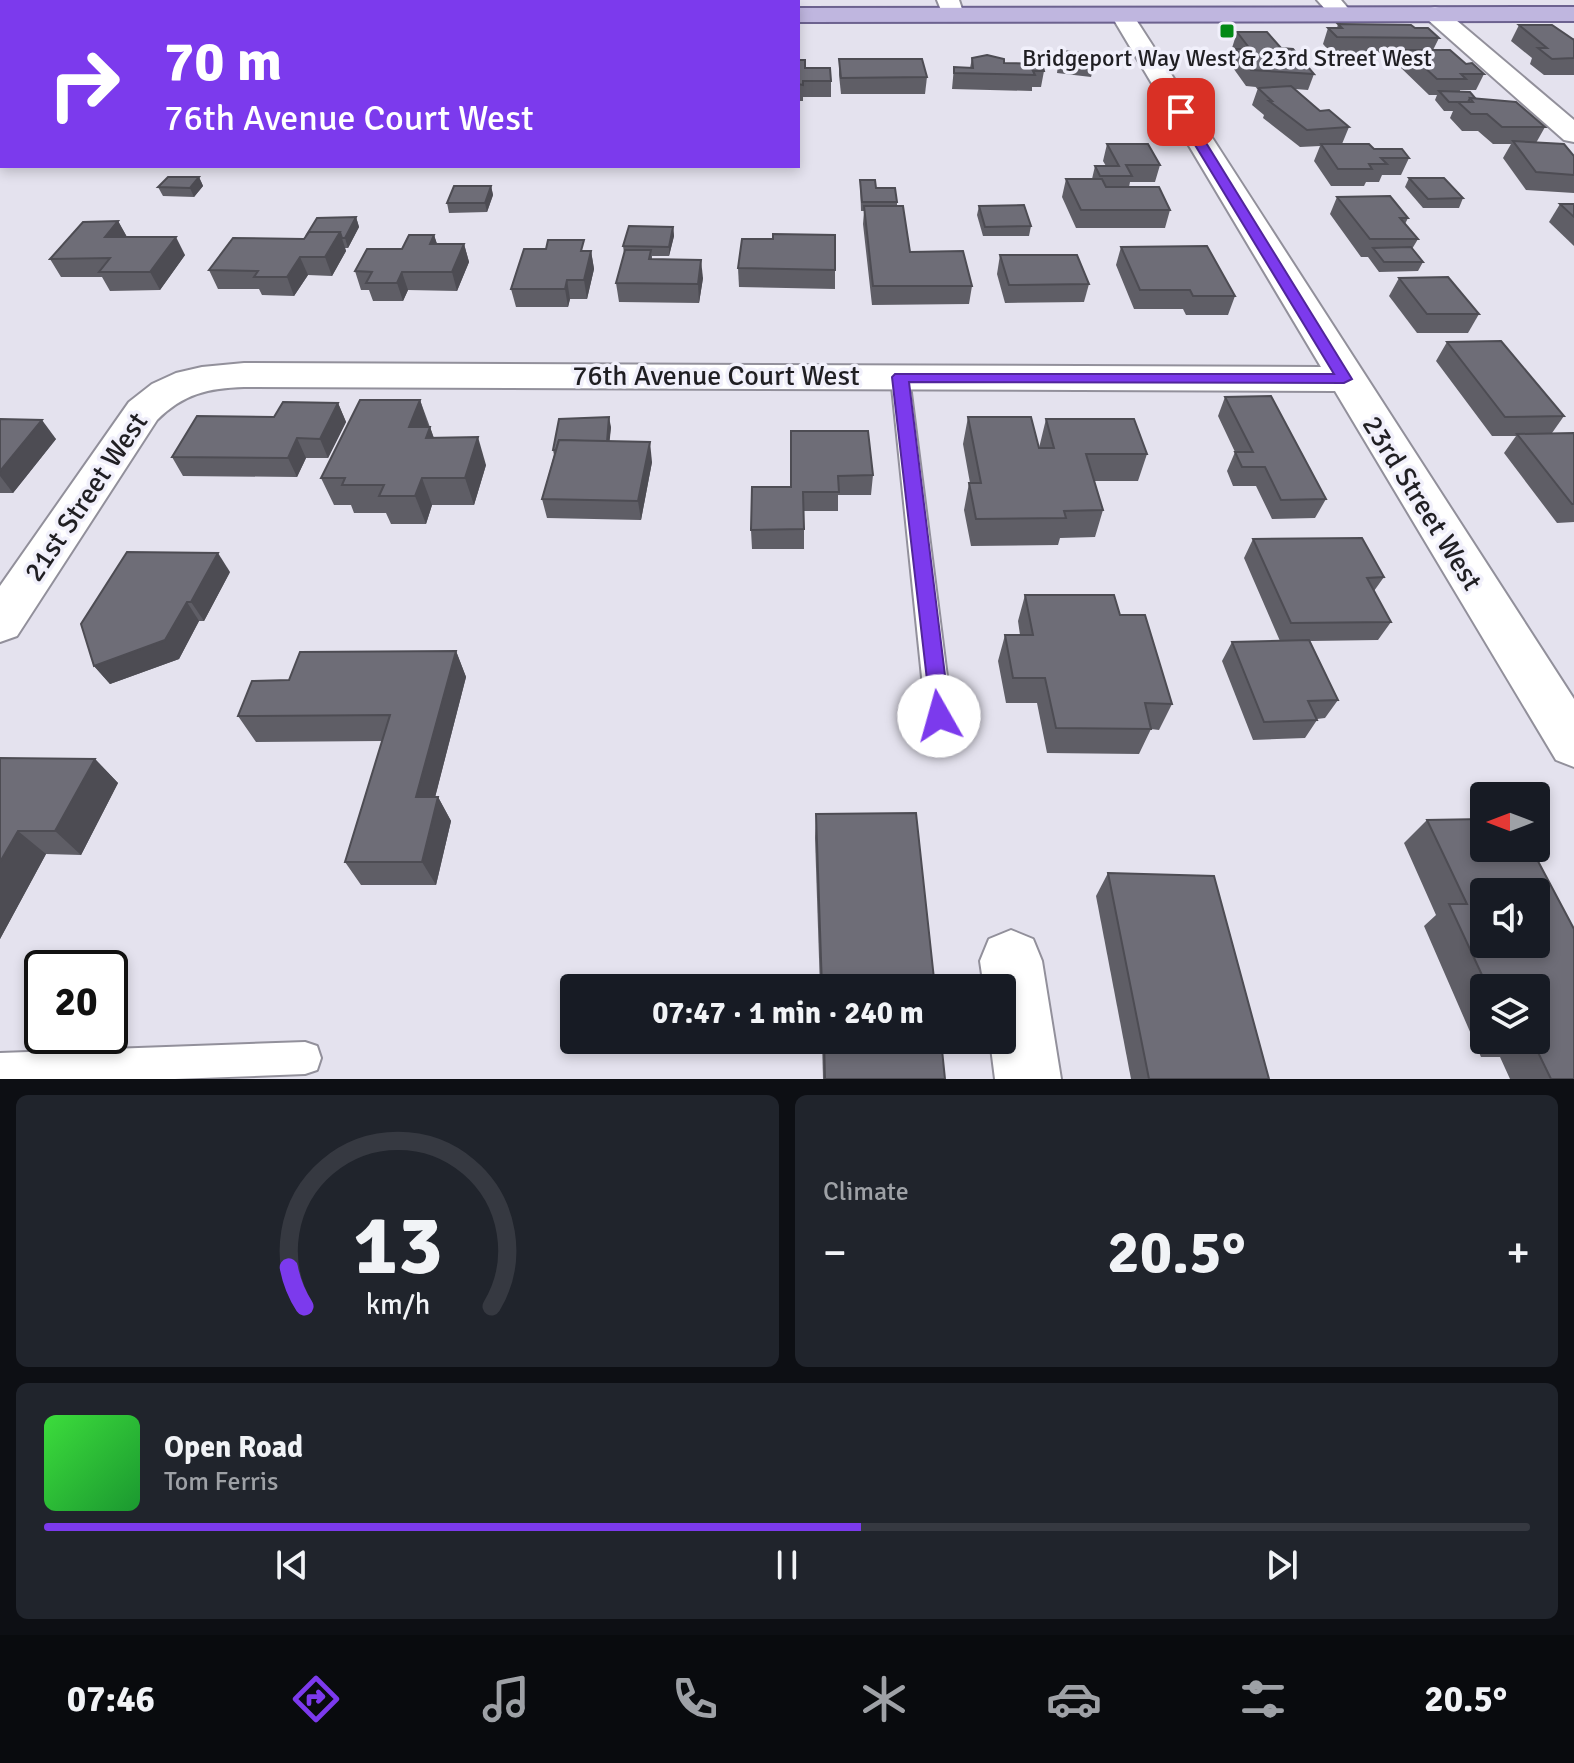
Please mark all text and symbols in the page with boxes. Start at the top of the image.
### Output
marker: Bridgeport Way West & 23rd Street West [1218,22,1236,40]
text: 70 m [164,27,282,96]
icon: right [32,32,136,136]
place label: Bridgeport Way West & 23rd Street West [1022,43,1432,73]
pin [1147,78,1215,146]
icon: arrive [1159,90,1203,134]
text: 76th Avenue Court West [164,96,533,141]
street label: 76th Avenue Court West [572,359,860,393]
street label: 21st Street West [17,406,155,588]
street label: 23rd Street West [1355,410,1489,597]
position arrow [897,674,981,758]
north arrow [1470,782,1550,862]
map controls [1470,782,1550,1054]
button: sound [1470,878,1550,958]
speed limit sign: 20 [24,950,128,1054]
button: layers [1470,974,1550,1054]
text: 07:47 · 1 min · 240 m [652,995,924,1032]
text: Climate [823,1176,909,1208]
text: 13 [353,1195,442,1297]
text: 20.5° [1107,1216,1246,1290]
text: − [823,1226,847,1280]
text: + [1506,1226,1530,1280]
text: km/h [365,1287,430,1322]
text: Open Road [164,1429,303,1466]
text: Tom Ferris [164,1466,278,1498]
icon: previous [270,1543,314,1587]
icon: pause [765,1543,809,1587]
icon: next [1260,1543,1304,1587]
icon: directions [288,1671,344,1727]
icon: music [478,1671,534,1727]
icon: phone [667,1671,723,1727]
icon: climate [856,1671,912,1727]
icon: car [1046,1671,1102,1727]
icon: filters [1235,1671,1291,1727]
text: 07:46 [67,1677,155,1722]
text: 20.5° [1424,1677,1507,1722]

